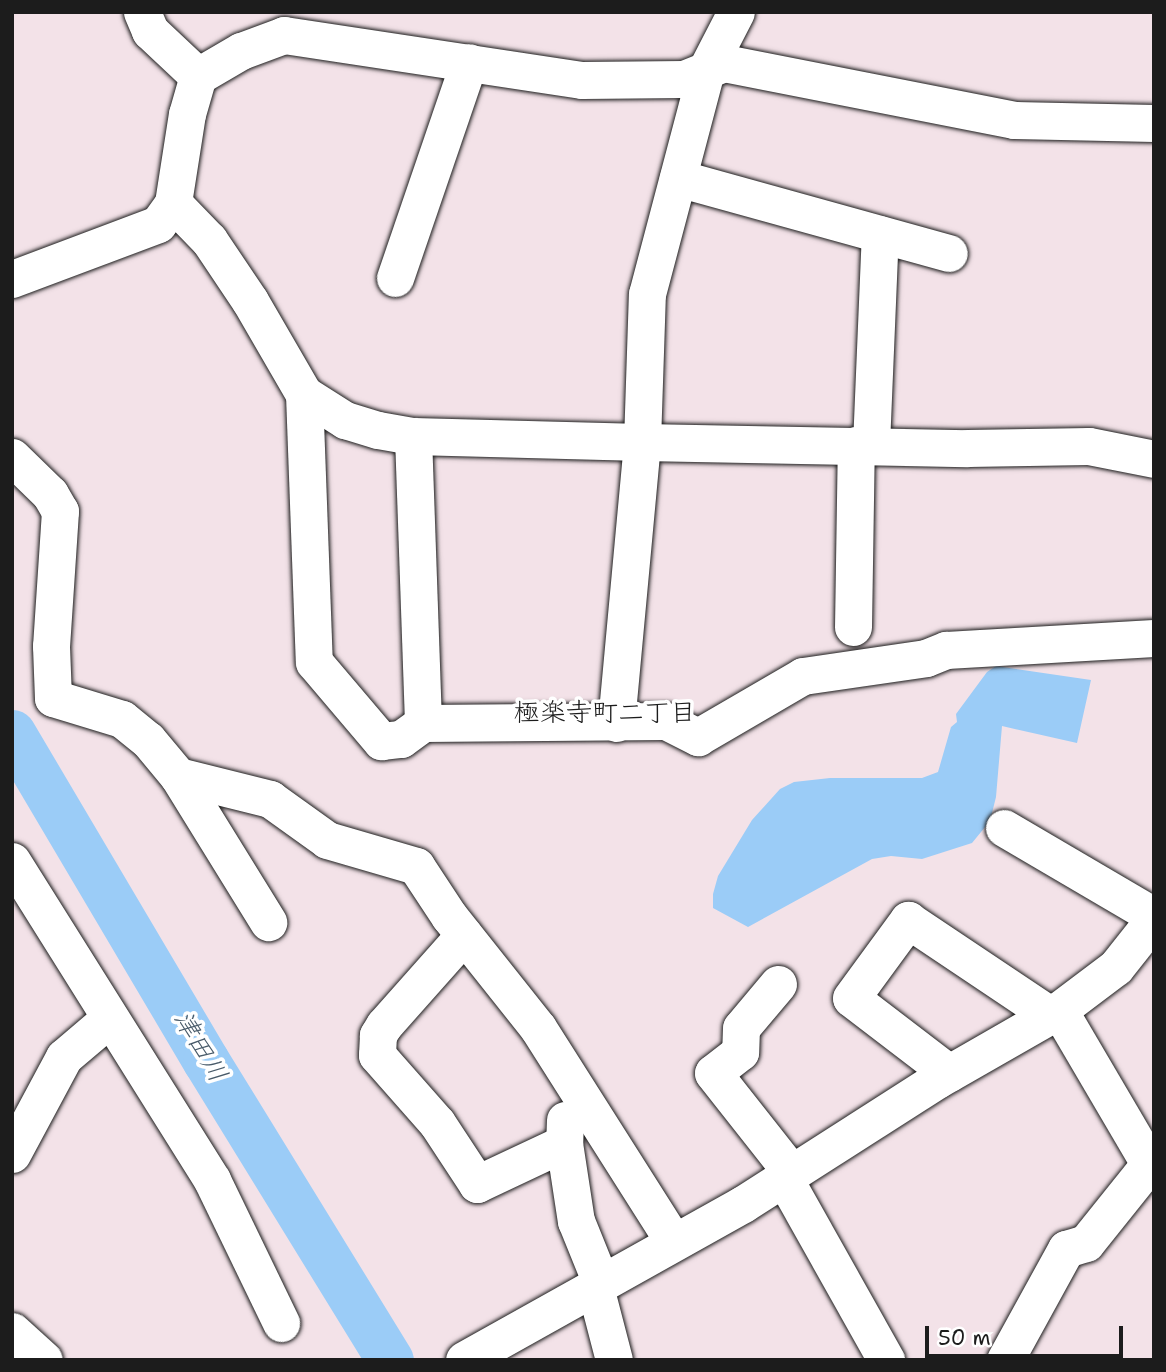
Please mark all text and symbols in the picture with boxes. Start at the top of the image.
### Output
district label: 極楽寺町二丁目 [514,696,696,728]
water label: 津田川 [168,1005,234,1087]
scale bar [928,1312,1126,1356]
text: 50 m [938,1324,991,1352]

